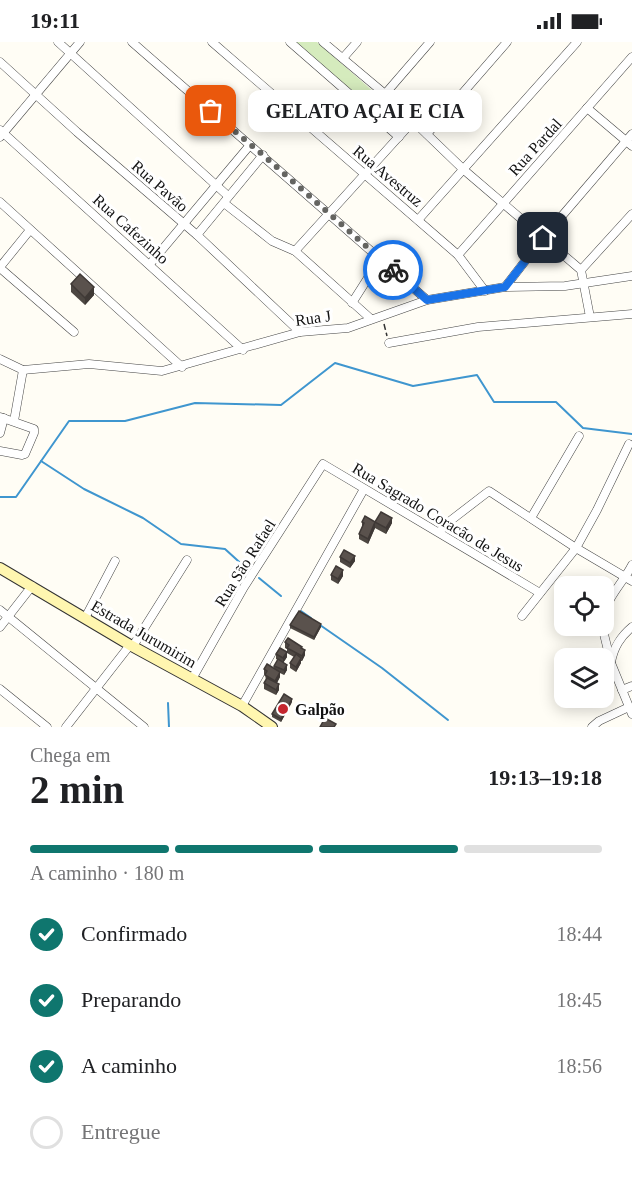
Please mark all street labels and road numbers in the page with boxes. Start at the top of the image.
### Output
street label: Rua Pardal [505,115,565,179]
street label: Rua Avestruz [350,142,426,210]
street label: Rua Pavão [128,157,192,215]
street label: Rua Cafezinho [90,191,172,267]
street label: Rua J [294,307,332,329]
street label: Rua Sagrado Coracão de Jesus [349,459,527,576]
street label: Rua São Rafael [211,516,279,610]
street label: Estrada Jurumirim [88,597,200,671]

